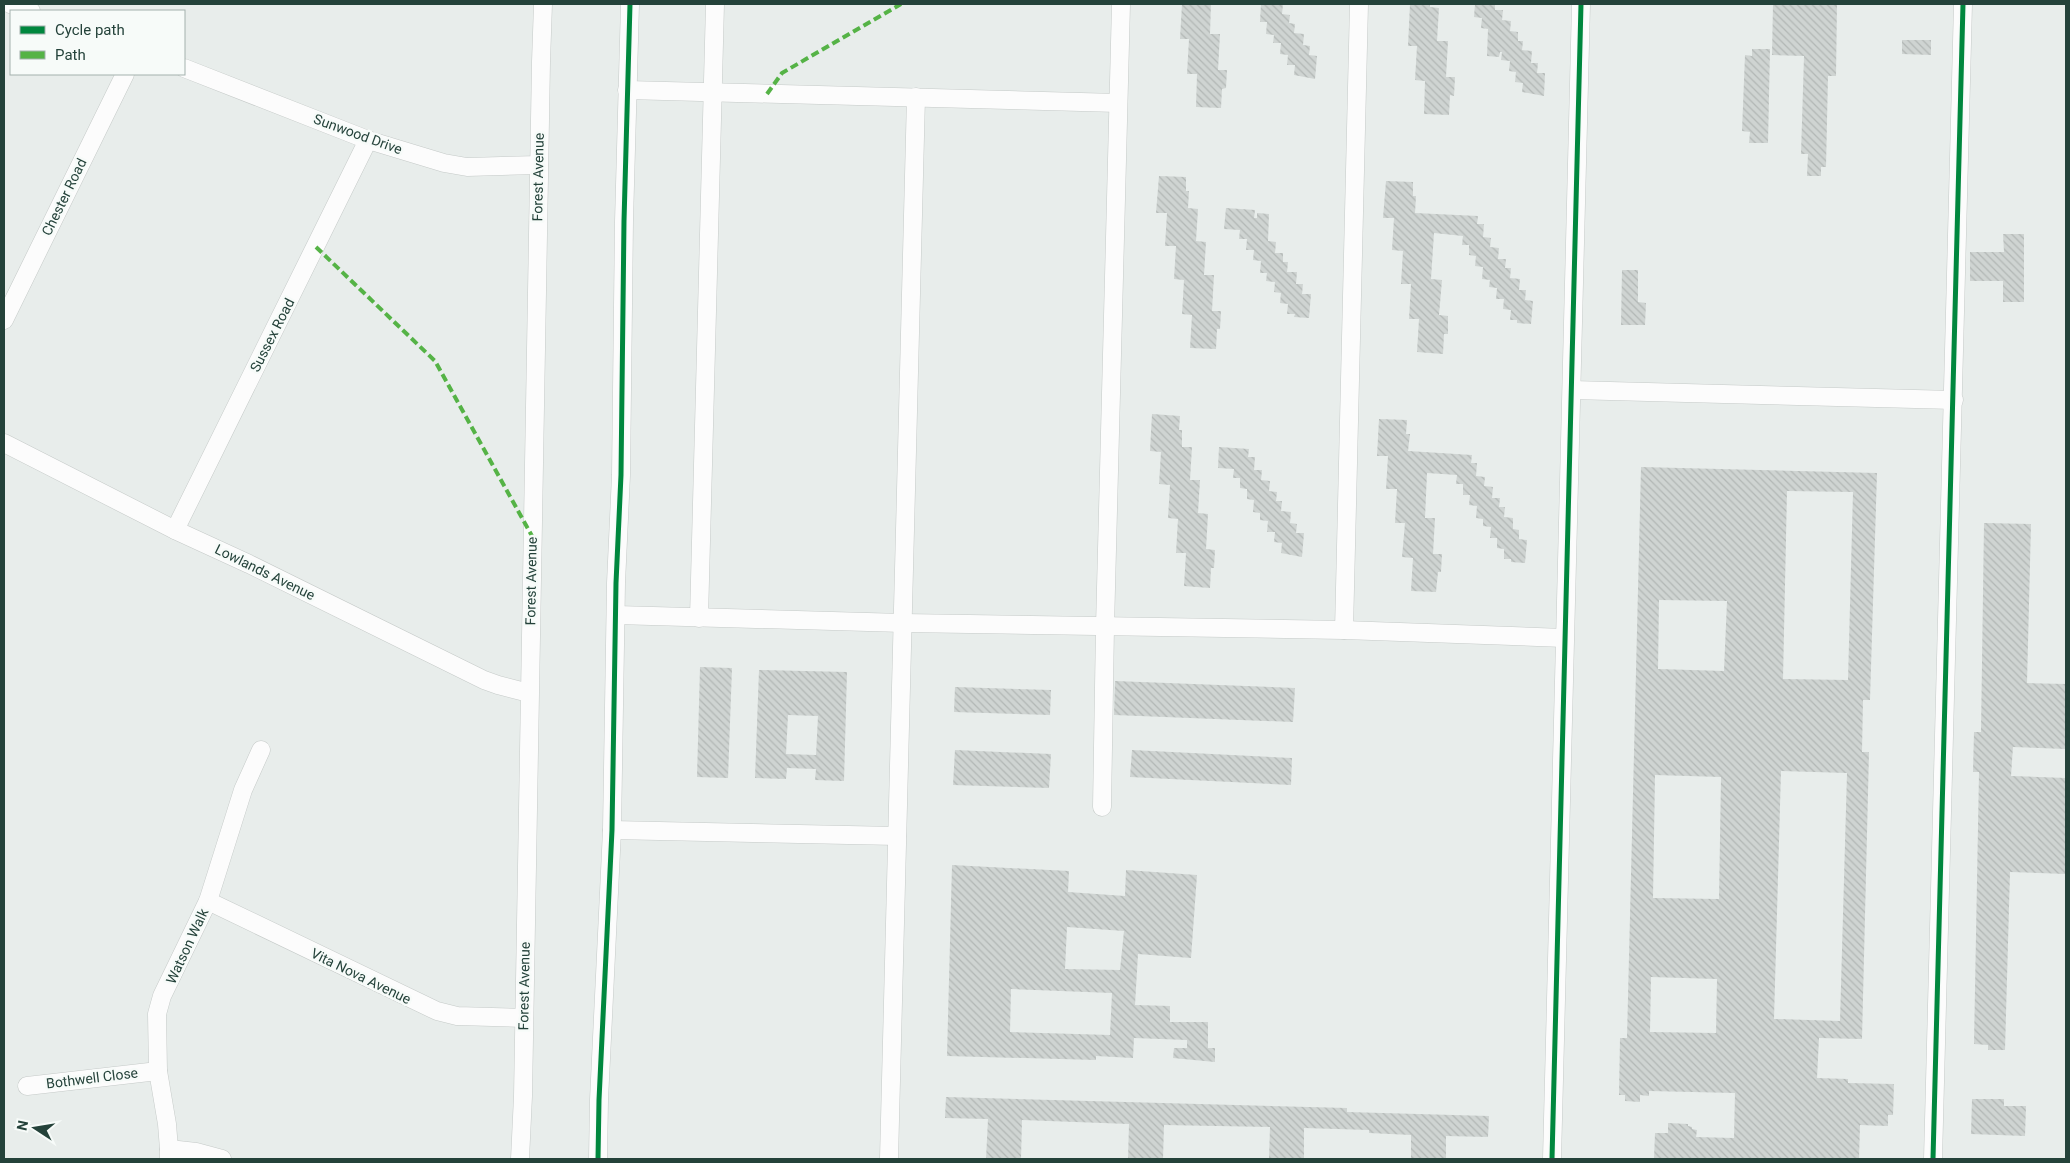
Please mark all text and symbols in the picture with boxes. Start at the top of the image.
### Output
legend [10,10,185,75]
text: Cycle path [55,21,125,39]
text: Path [55,46,86,64]
street label: Sunwood Drive [312,111,404,157]
street label: Forest Avenue [529,133,547,221]
street label: Chester Road [38,156,90,238]
street label: Sussex Road [247,296,297,374]
street label: Forest Avenue [522,537,540,625]
street label: Lowlands Avenue [212,541,318,603]
street label: Watson Walk [163,905,212,986]
street label: Forest Avenue [515,942,533,1030]
street label: Vita Nova Avenue [308,945,414,1007]
street label: Bothwell Close [45,1064,139,1092]
north arrow [10,1103,60,1153]
text: N [13,1119,31,1132]

